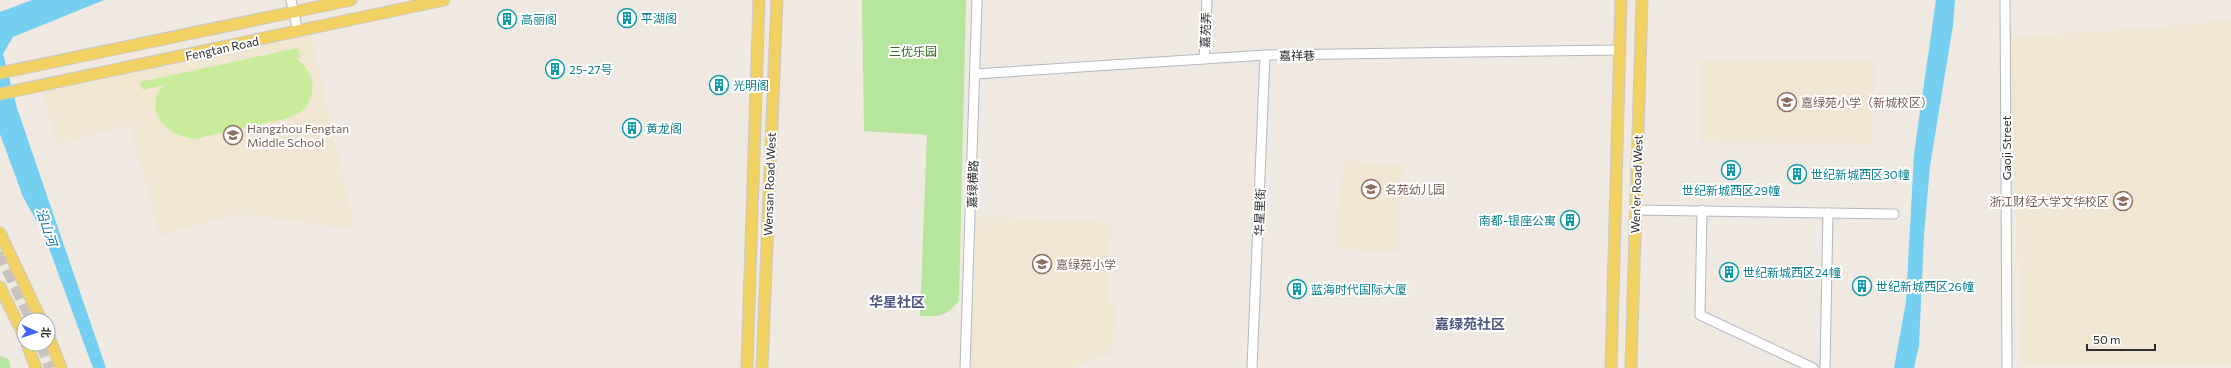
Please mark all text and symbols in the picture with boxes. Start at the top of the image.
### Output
building icon: 平湖阁 [616,7,638,29]
building icon: 高丽阁 [496,8,518,30]
place label: 平湖阁 [641,11,677,25]
place label: 高丽阁 [521,12,557,26]
street label: 嘉苑弄 [1197,12,1213,48]
street label: Fengtan Road [184,33,260,63]
park label: 三优乐园 [889,44,937,58]
street label: 嘉祥巷 [1279,48,1315,62]
building icon: 25-27号 [544,58,566,80]
place label: 25-27号 [569,62,613,76]
building icon: 光明阁 [708,74,730,96]
place label: 光明阁 [733,78,769,92]
school or university icon: 嘉绿苑小学（新城校区） [1776,91,1798,113]
place label: 嘉绿苑小学（新城校区） [1801,95,1933,109]
street label: Gaoji Street [1999,116,2013,180]
building icon: 黄龙阁 [621,117,643,139]
place label: Hangzhou Fengtan Middle School [247,121,349,149]
place label: 黄龙阁 [646,121,682,135]
school or university icon: Hangzhou Fengtan Middle School [222,124,244,146]
street label: Wensan Road West [760,132,778,236]
street label: Wen'er Road West [1627,134,1645,234]
building icon: 世纪新城西区29幢 [1720,159,1742,181]
street label: 嘉绿横路 [964,160,980,208]
building icon: 世纪新城西区30幢 [1786,163,1808,185]
place label: 世纪新城西区30幢 [1811,167,1910,181]
school or university icon: 名苑幼儿园 [1360,178,1382,200]
place label: 名苑幼儿园 [1385,182,1445,196]
place label: 世纪新城西区29幢 [1682,183,1780,197]
street label: 华星里街 [1251,188,1267,236]
school or university icon: 浙江财经大学文华校区 [2112,190,2134,212]
place label: 浙江财经大学文华校区 [1989,194,2109,208]
water label: 沿山河 [33,206,62,251]
building icon: 南都-银座公寓 [1559,209,1581,231]
place label: 南都-银座公寓 [1479,213,1556,227]
school or university icon: 嘉绿苑小学 [1031,253,1053,275]
place label: 嘉绿苑小学 [1056,257,1116,271]
building icon: 世纪新城西区24幢 [1718,261,1740,283]
place label: 世纪新城西区24幢 [1743,265,1841,279]
building icon: 世纪新城西区26幢 [1851,275,1873,297]
building icon: 蓝海时代国际大厦 [1286,278,1308,300]
place label: 世纪新城西区26幢 [1876,279,1974,293]
place label: 蓝海时代国际大厦 [1311,282,1407,296]
district label: 华星社区 [869,293,925,310]
north arrow [16,312,56,352]
district label: 嘉绿苑社区 [1435,315,1505,332]
scale bar [2087,326,2155,352]
text: 北 [40,327,53,338]
text: 50 m [2093,332,2121,346]

